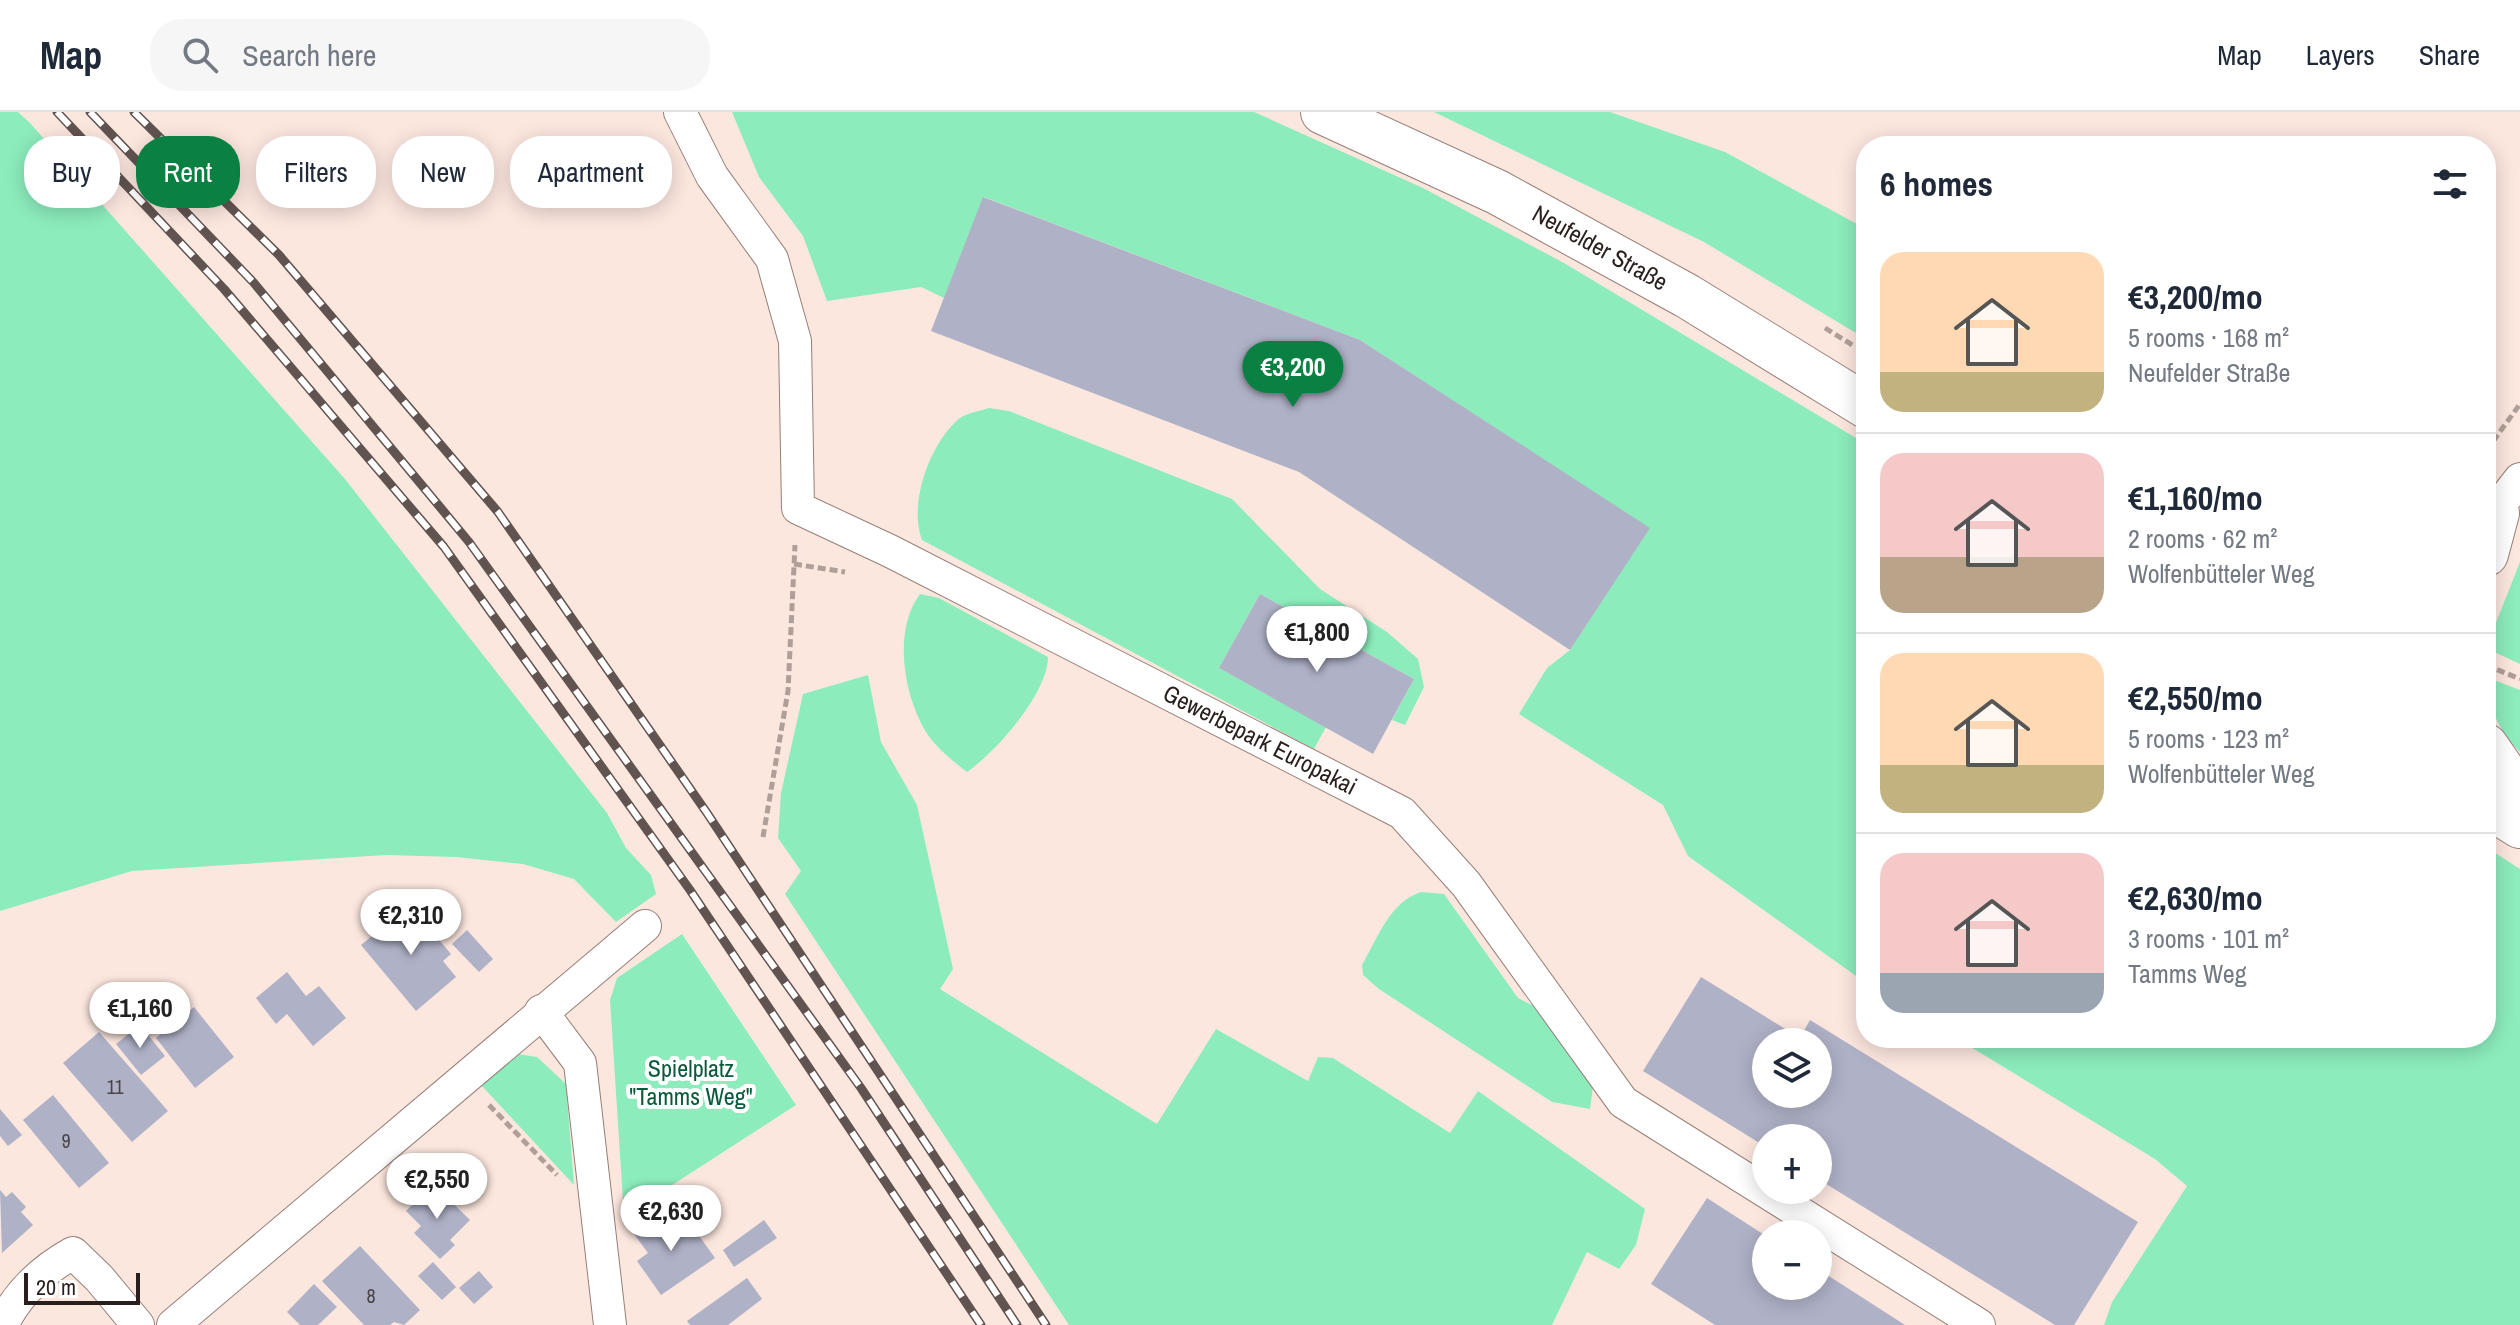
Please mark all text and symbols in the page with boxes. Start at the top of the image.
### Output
search box [150,19,710,91]
text: Map [40,30,102,81]
icon: search [178,33,222,77]
text: Search here [242,35,376,75]
text: Map [2217,36,2262,74]
text: Layers [2306,36,2375,74]
text: Share [2419,36,2480,74]
chip: Buy [24,136,120,208]
chip: Rent [136,136,240,208]
chip: Filters [256,136,376,208]
chip: New [392,136,494,208]
chip: Apartment [510,136,672,208]
text: 6 homes [1880,161,1993,207]
icon: filters [2428,162,2472,206]
street label: Neufelder Straße [1527,197,1674,297]
text: €3,200/mo [2128,274,2263,320]
icon: home [1944,284,2040,380]
text: 5 rooms · 168 m² [2128,320,2289,355]
pin: €3,200 [1228,341,1358,409]
text: €3,200 [1260,349,1326,384]
text: Neufelder Straße [2128,355,2290,390]
text: €1,160/mo [2128,475,2263,521]
icon: home [1944,485,2040,581]
text: 2 rooms · 62 m² [2128,521,2277,556]
text: Wolfenbütteler Weg [2128,556,2315,591]
pin: €1,800 [1252,606,1382,674]
text: €1,800 [1284,614,1350,649]
text: €2,550/mo [2128,675,2263,721]
street label: Gewerbepark Europakai [1158,676,1363,802]
icon: home [1944,685,2040,781]
text: 5 rooms · 123 m² [2128,721,2289,756]
text: Wolfenbütteler Weg [2128,756,2315,791]
text: €2,630/mo [2128,875,2263,921]
icon: home [1944,885,2040,981]
pin: €2,310 [346,889,476,957]
text: €2,310 [378,897,444,932]
text: 3 rooms · 101 m² [2128,921,2289,956]
text: Tamms Weg [2128,956,2247,991]
pin: €1,160 [75,982,205,1050]
text: €1,160 [107,990,173,1025]
map controls [1752,1028,1832,1300]
button: layers [1752,1028,1832,1108]
park label: Spielplatz "Tamms Weg" [629,1052,753,1112]
house number: 11 [106,1073,124,1100]
button: + [1752,1124,1832,1204]
house number: 9 [61,1127,71,1154]
pin: €2,550 [372,1153,502,1221]
text: €2,550 [404,1161,470,1196]
pin: €2,630 [606,1185,736,1253]
text: €2,630 [638,1193,704,1228]
button: − [1752,1220,1832,1300]
scale bar [24,1269,140,1305]
text: 20 m [36,1272,76,1302]
house number: 8 [366,1282,376,1309]

